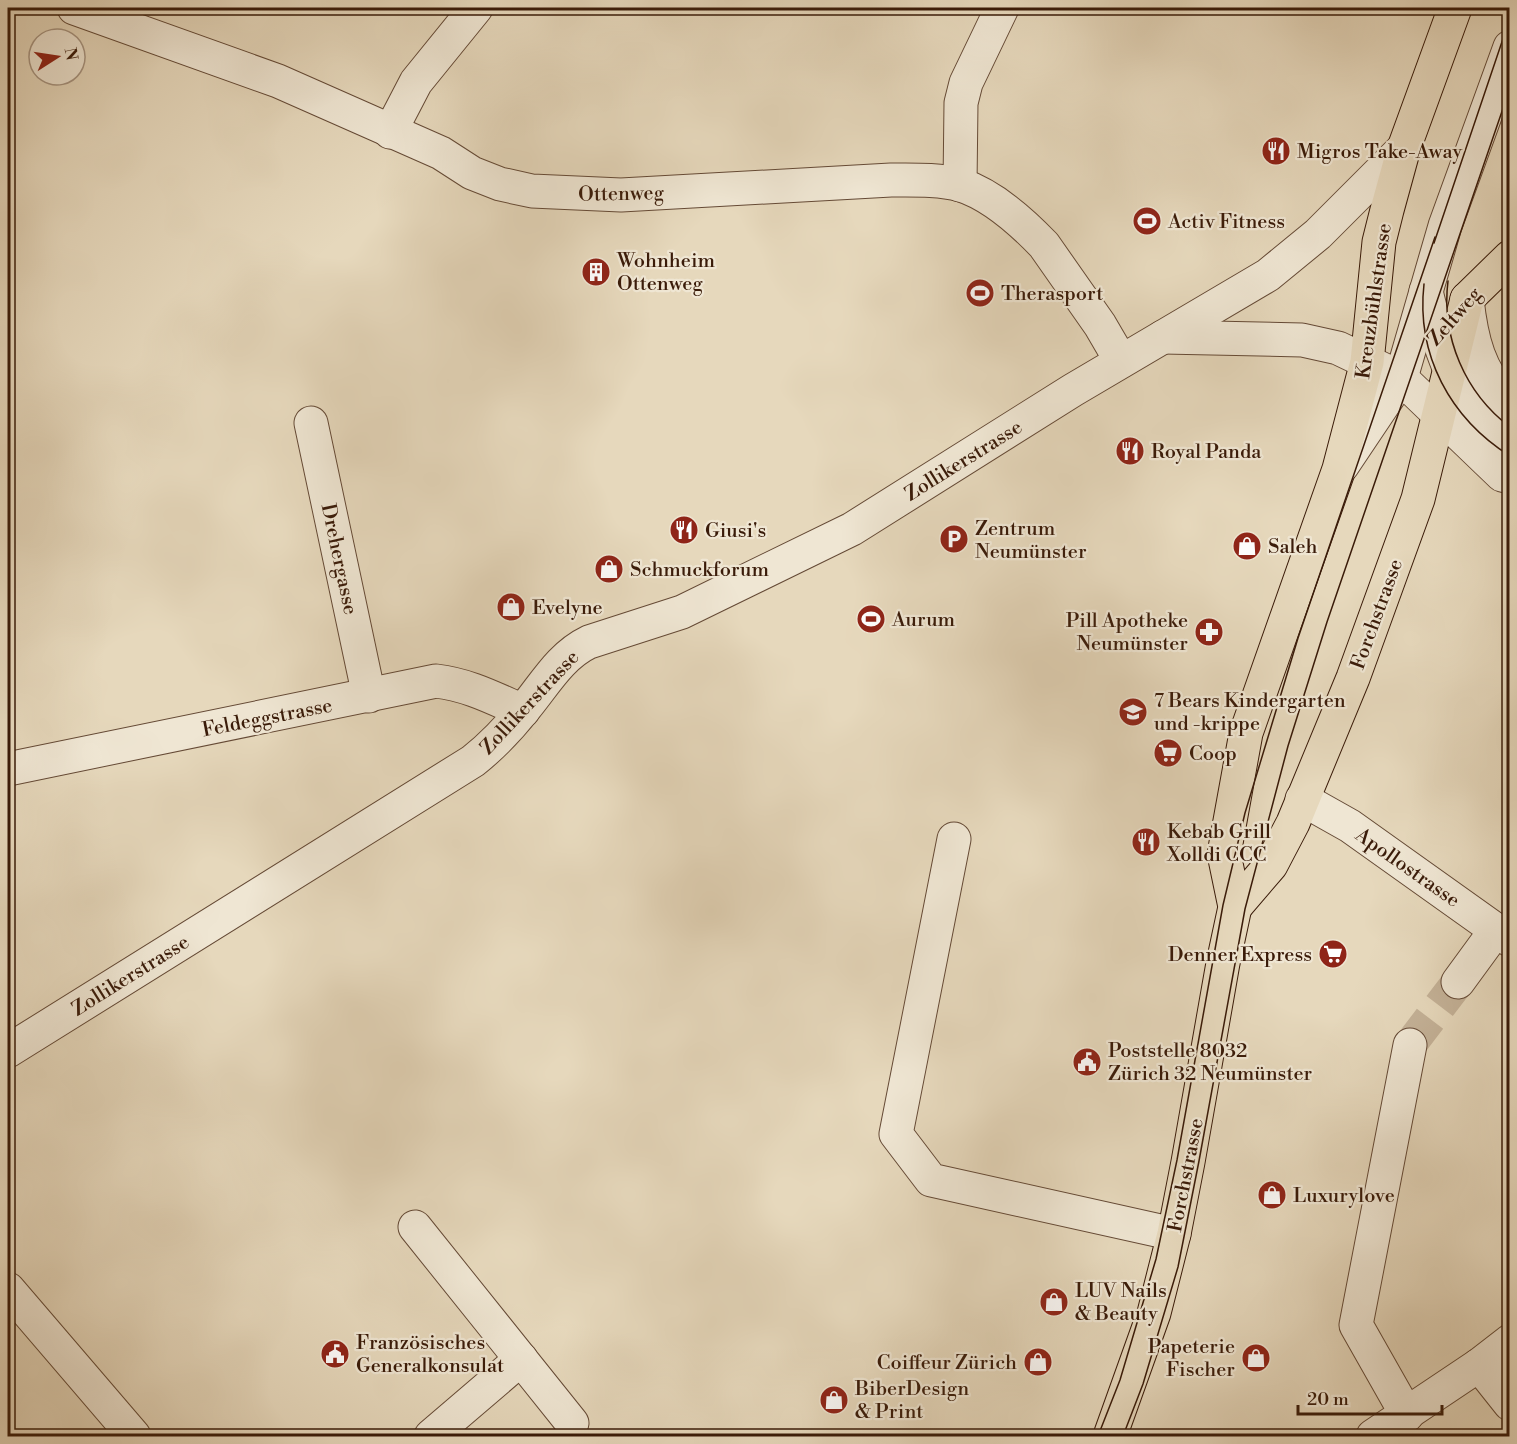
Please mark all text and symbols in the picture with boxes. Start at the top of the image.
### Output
north arrow [27,27,87,87]
text: N [60,46,82,63]
restaurant icon: Migros Take-Away [1260,135,1292,167]
place label: Migros Take-Away [1297,140,1462,165]
street label: Ottenweg [578,181,665,208]
sports icon: Activ Fitness [1131,205,1163,237]
place label: Activ Fitness [1167,210,1285,235]
street label: Kreuzbühlstrasse [1351,222,1398,381]
place label: Wohnheim Ottenweg [616,249,715,297]
building icon: Wohnheim Ottenweg [580,256,612,288]
sports icon: Therasport [964,277,996,309]
place label: Therasport [1001,282,1103,307]
street label: Zeltweg [1423,282,1488,352]
street label: Zollikerstrasse [900,415,1027,507]
restaurant icon: Royal Panda [1114,435,1146,467]
place label: Royal Panda [1151,440,1262,465]
street label: Drehergasse [315,502,362,617]
restaurant icon: Giusi's [668,514,700,546]
place label: Zentrum Neumünster [975,517,1087,565]
place label: Giusi's [705,519,766,544]
parking icon: Zentrum Neumünster [938,523,970,555]
shop icon: Saleh [1231,530,1263,562]
place label: Saleh [1268,535,1318,560]
shop icon: Schmuckforum [593,553,625,585]
street label: Forchstrasse [1346,556,1409,673]
place label: Schmuckforum [630,558,769,583]
shop icon: Evelyne [495,591,527,623]
place label: Evelyne [532,596,603,621]
sports icon: Aurum [855,603,887,635]
place label: Aurum [891,608,956,633]
place label: Pill Apotheke Neumünster [1066,609,1188,657]
pharmacy icon: Pill Apotheke Neumünster [1193,616,1225,648]
street label: Zollikerstrasse [475,645,585,761]
place label: 7 Bears Kindergarten und -krippe [1154,689,1346,737]
street label: Feldeggstrasse [200,694,335,743]
school or university icon: 7 Bears Kindergarten und -krippe [1117,696,1149,728]
supermarket icon: Coop [1152,737,1184,769]
place label: Coop [1189,742,1237,767]
place label: Kebab Grill Xolldi CCC [1166,820,1271,868]
street label: Apollostrasse [1349,822,1464,913]
restaurant icon: Kebab Grill Xolldi CCC [1130,826,1162,858]
street label: Zollikerstrasse [67,930,194,1022]
supermarket icon: Denner Express [1317,938,1349,970]
place label: Denner Express [1168,943,1312,968]
place label: Poststelle 8032 Zürich 32 Neumünster [1108,1039,1313,1087]
public building icon: Poststelle 8032 Zürich 32 Neumünster [1071,1046,1103,1078]
street label: Forchstrasse [1163,1116,1210,1234]
shop icon: Luxurylove [1256,1179,1288,1211]
place label: Luxurylove [1293,1184,1395,1209]
place label: LUV Nails & Beauty [1075,1279,1167,1327]
shop icon: LUV Nails & Beauty [1038,1286,1070,1318]
place label: Französisches Generalkonsulat [356,1331,504,1379]
place label: Papeterie Fischer [1148,1335,1235,1383]
public building icon: Französisches Generalkonsulat [319,1338,351,1370]
shop icon: Papeterie Fischer [1240,1342,1272,1374]
shop icon: Coiffeur Zürich [1022,1346,1054,1378]
place label: Coiffeur Zürich [877,1351,1017,1376]
place label: BiberDesign & Print [854,1377,969,1425]
scale bar [1298,1378,1442,1416]
shop icon: BiberDesign & Print [818,1384,850,1416]
text: 20 m [1307,1388,1349,1411]

